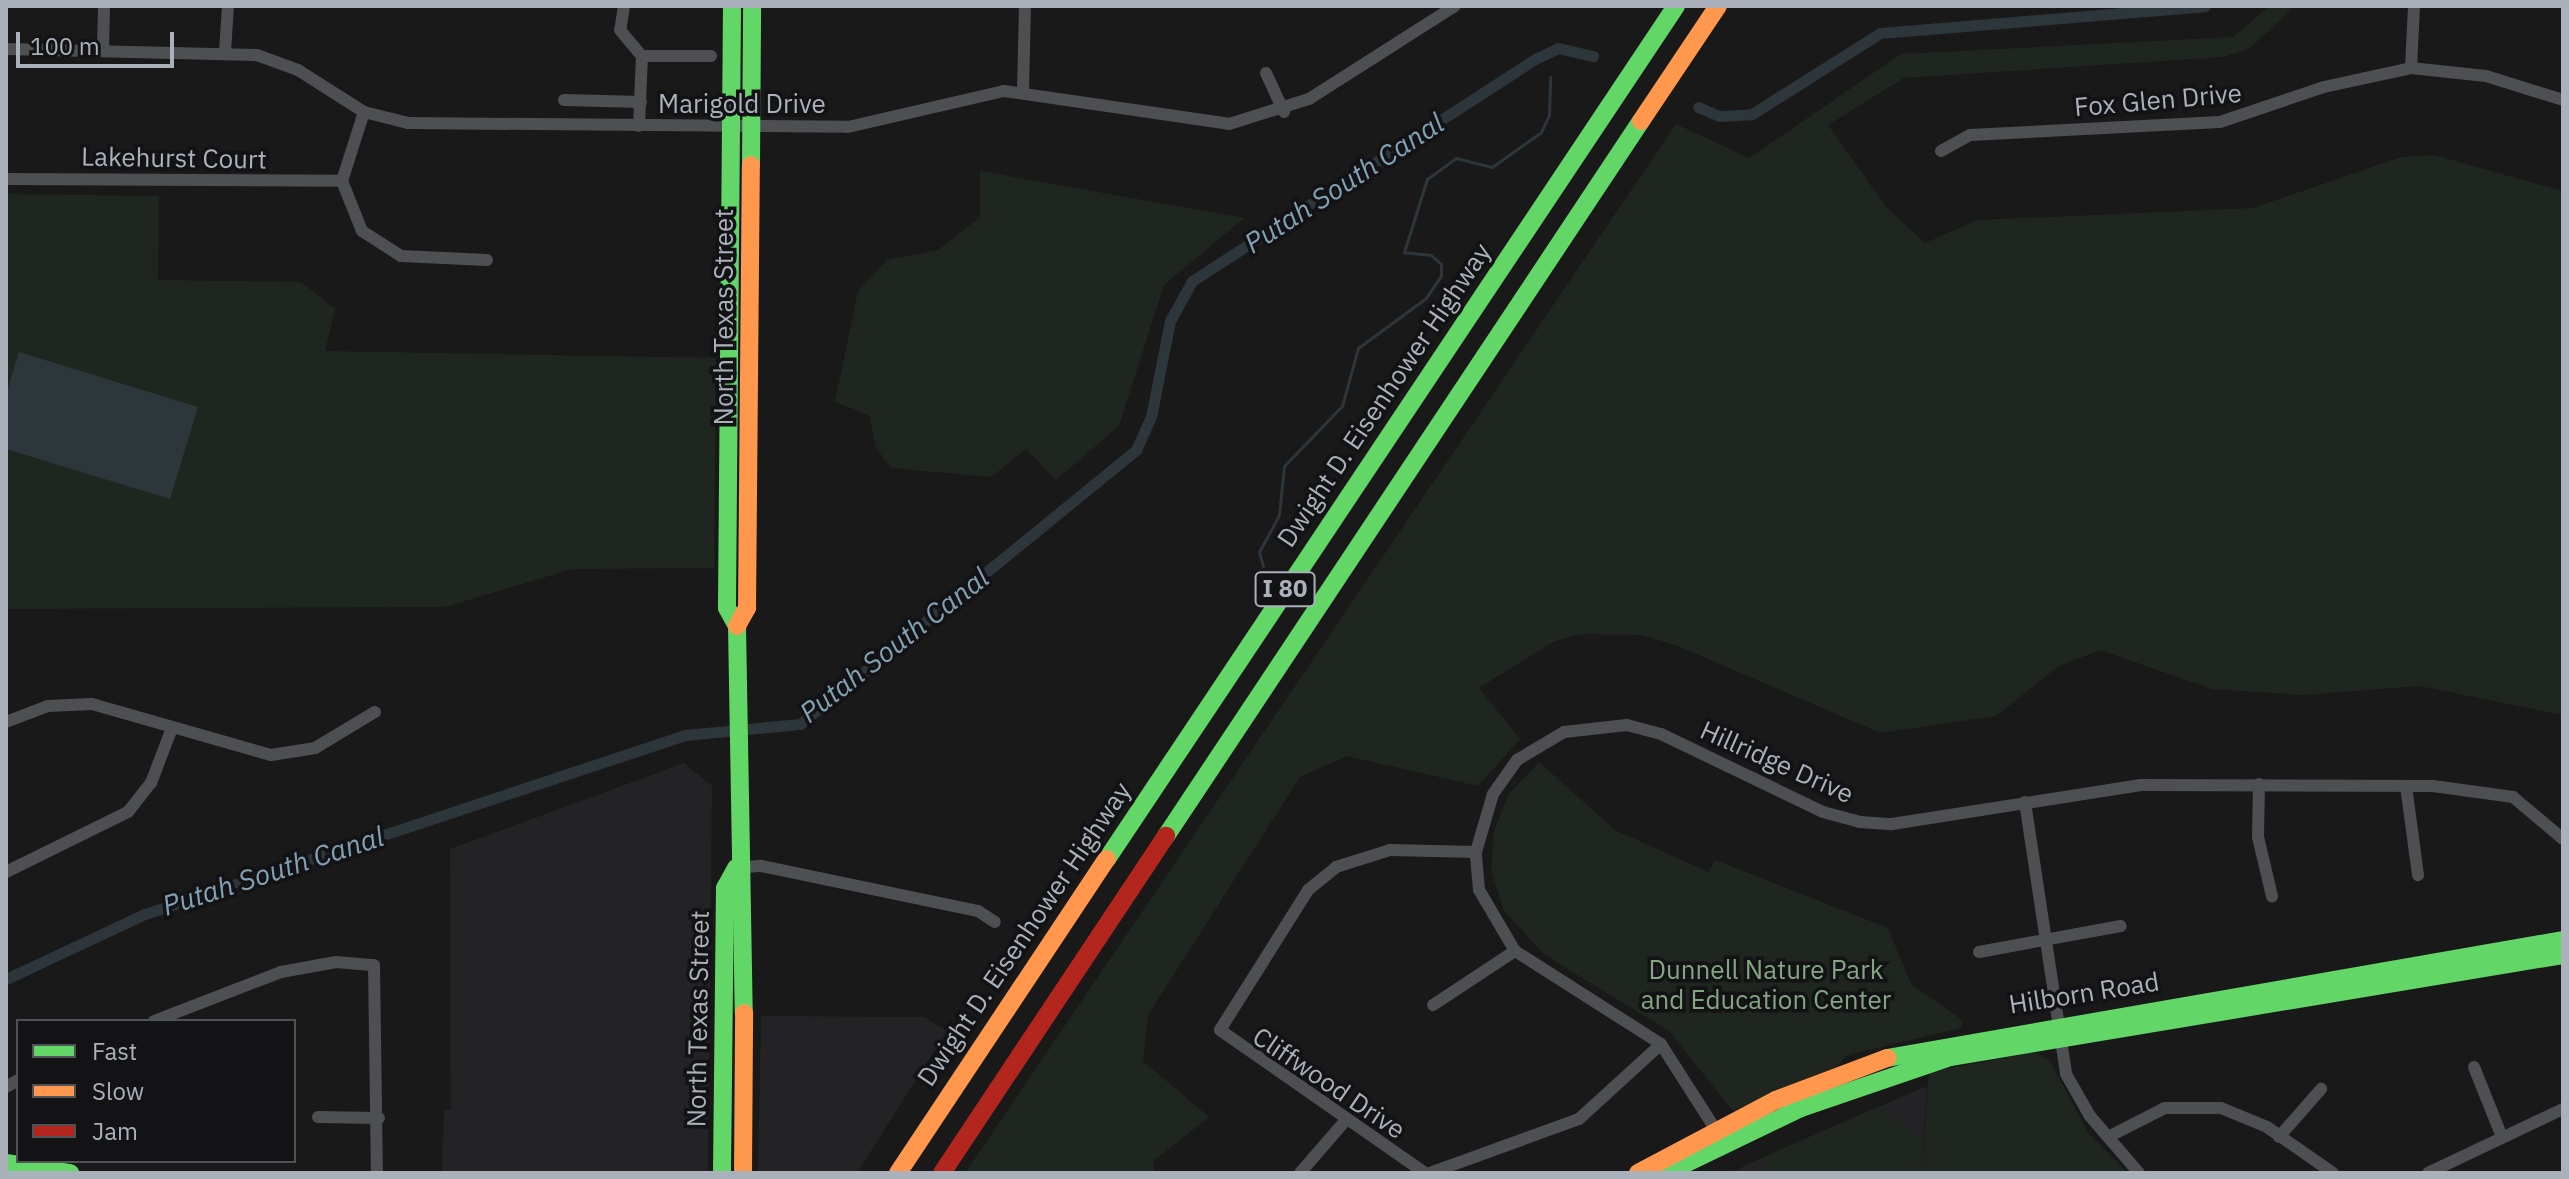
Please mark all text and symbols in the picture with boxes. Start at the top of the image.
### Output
scale bar [20,16,178,66]
text: 100 m [30,30,100,62]
street label: Fox Glen Drive [2073,77,2243,123]
street label: Marigold Drive [658,88,826,120]
water label: Putah South Canal [1238,106,1450,260]
street label: Lakehurst Court [81,141,267,175]
street label: North Texas Street [708,209,740,425]
street label: Dwight D. Eisenhower Highway [1271,237,1497,553]
water label: Putah South Canal [793,561,995,729]
road number: I 80 [1253,569,1317,609]
street label: Hillridge Drive [1696,714,1858,810]
street label: Dwight D. Eisenhower Highway [911,776,1137,1092]
water label: Putah South Canal [158,819,388,923]
street label: North Texas Street [681,910,715,1128]
park label: Dunnell Nature Park and Education Center [1641,954,1891,1016]
street label: Hilborn Road [2007,966,2161,1020]
legend [16,1019,296,1163]
street label: Cliffwood Drive [1247,1021,1411,1145]
text: Fast [92,1035,137,1067]
text: Slow [92,1075,144,1107]
text: Jam [92,1115,138,1147]

